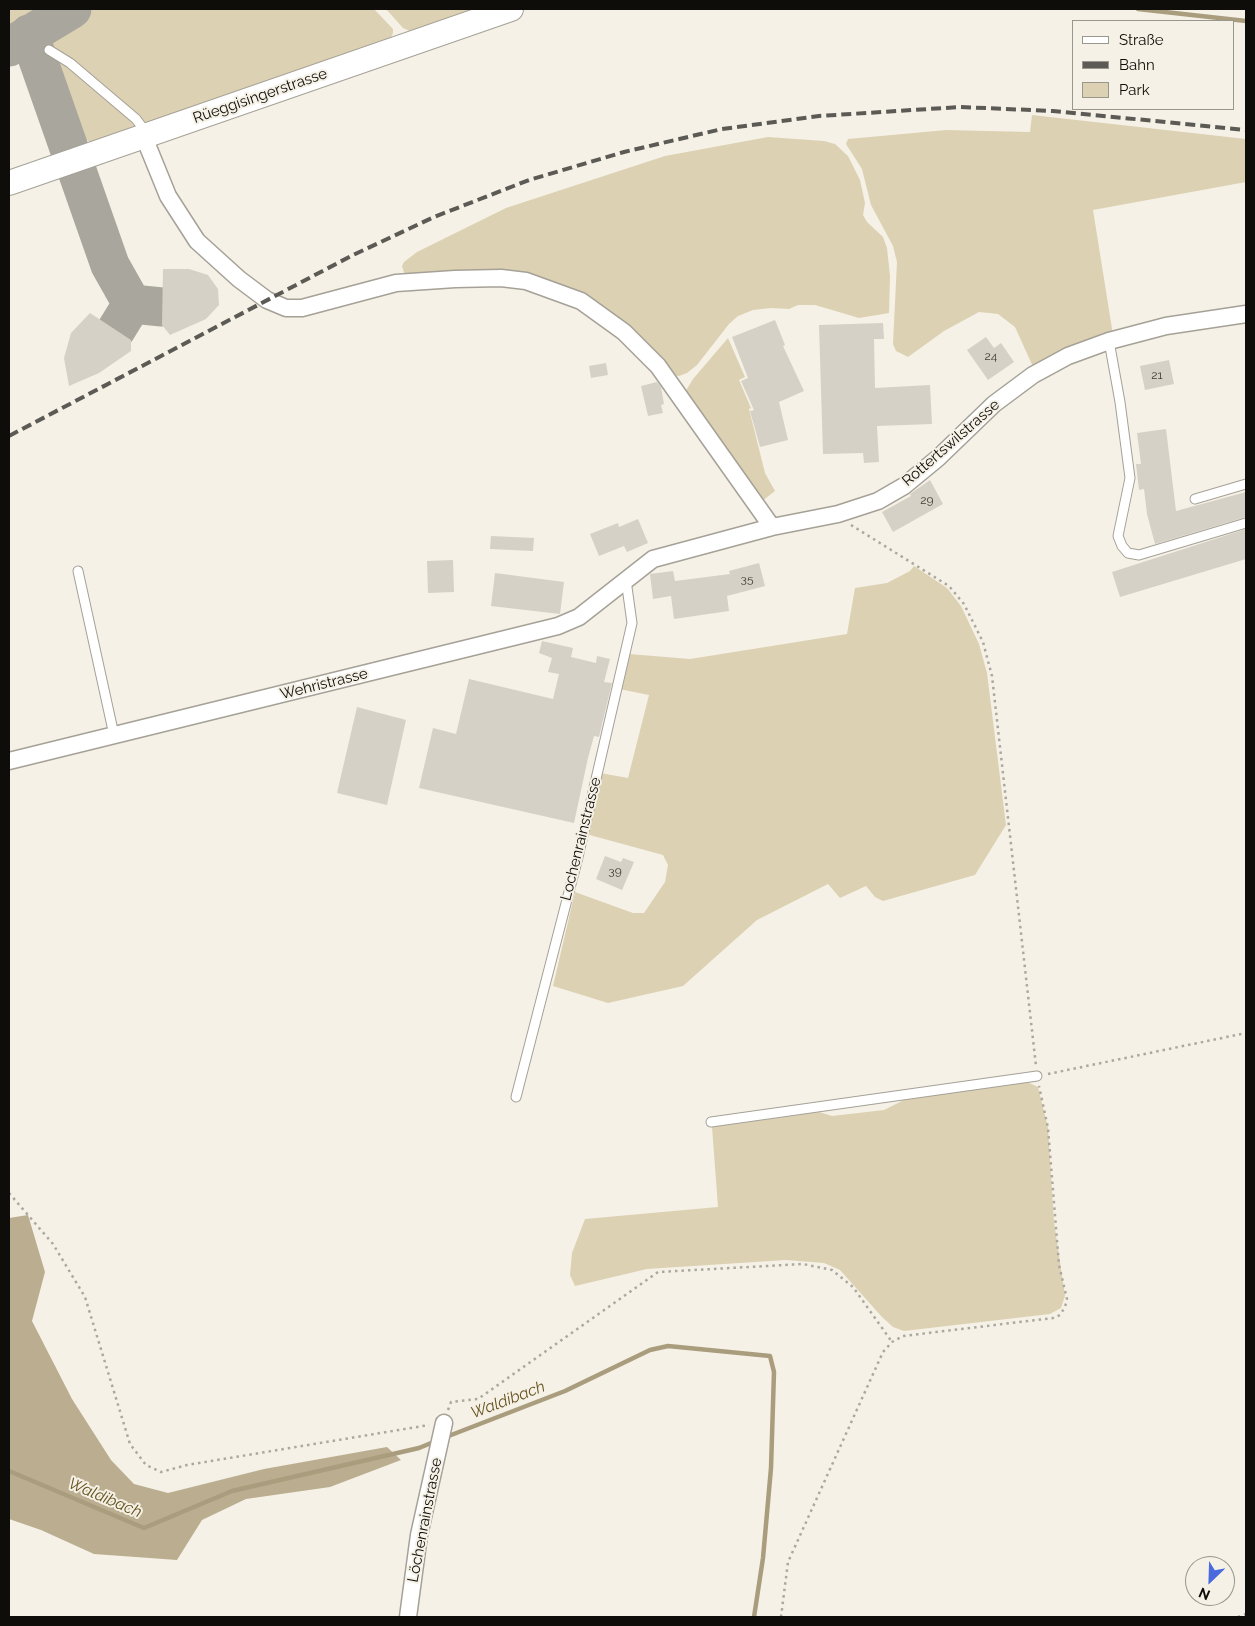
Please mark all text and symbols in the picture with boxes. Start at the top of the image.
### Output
legend [1072,20,1235,110]
text: Straße [1119,31,1163,49]
text: Bahn [1119,56,1155,74]
street label: Rüeggisingerstrasse [191,65,329,127]
text: Park [1119,81,1150,99]
house number: 24 [985,349,997,363]
house number: 21 [1151,368,1163,382]
street label: Rottertswilstrasse [899,396,1003,490]
house number: 29 [920,493,934,507]
house number: 35 [741,572,753,586]
street label: Wehristrasse [278,664,370,704]
street label: Lochenrainstrasse [557,775,605,903]
house number: 39 [608,864,622,878]
water label: Waldibach [468,1377,548,1423]
street label: Löchenrainstrasse [404,1456,446,1584]
water label: Waldibach [65,1474,145,1522]
north arrow [1185,1556,1235,1606]
text: N [1196,1584,1212,1603]

